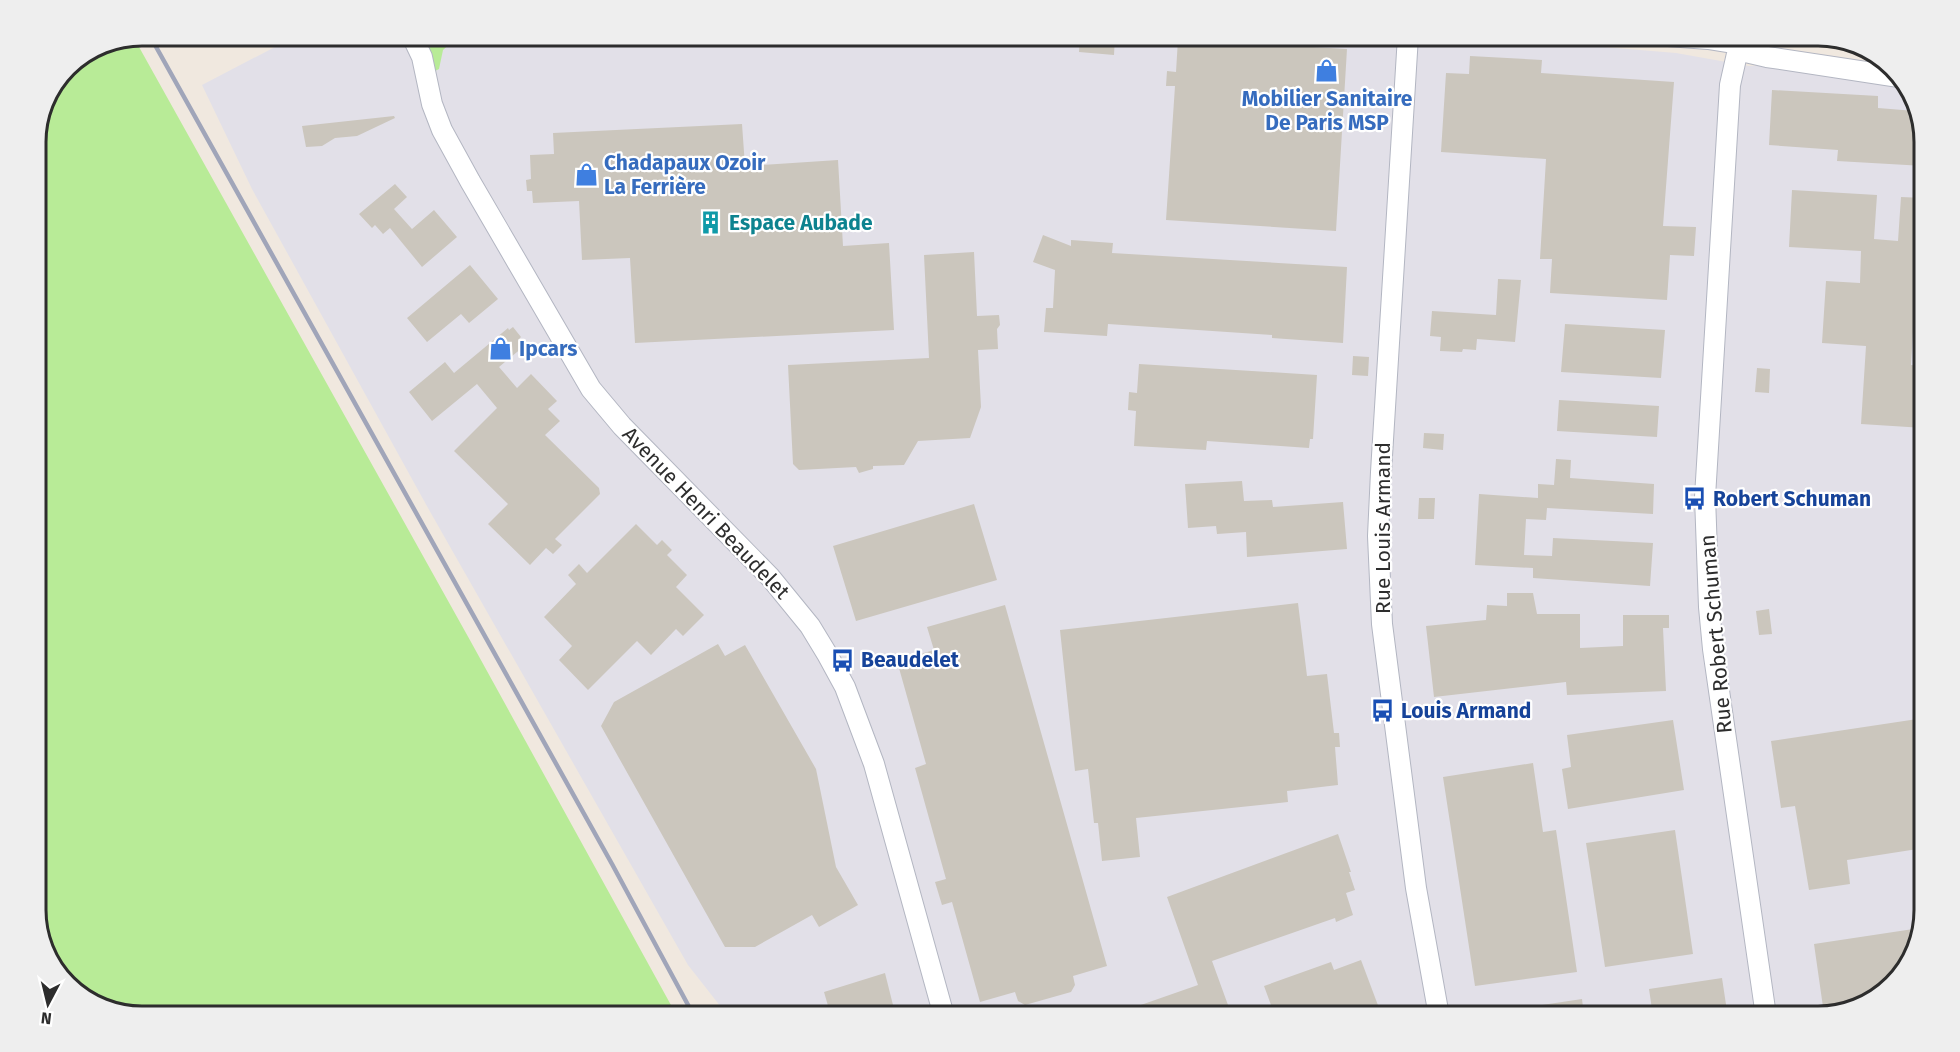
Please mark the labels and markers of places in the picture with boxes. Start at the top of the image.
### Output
shop icon: Mobilier Sanitaire De Paris MSP [1314,58,1340,84]
place label: Mobilier Sanitaire De Paris MSP [1242,86,1413,136]
place label: Chadapaux Ozoir La Ferrière [604,150,766,200]
shop icon: Chadapaux Ozoir La Ferrière [573,162,599,188]
building icon: Espace Aubade [698,210,724,236]
place label: Espace Aubade [729,210,873,236]
shop icon: Ipcars [488,336,514,362]
place label: Ipcars [519,336,577,362]
bus stop icon: Robert Schuman [1682,486,1708,512]
place label: Robert Schuman [1713,486,1871,512]
bus stop icon: Beaudelet [830,647,856,673]
place label: Beaudelet [861,647,960,673]
bus stop icon: Louis Armand [1370,698,1396,724]
place label: Louis Armand [1401,698,1531,724]

